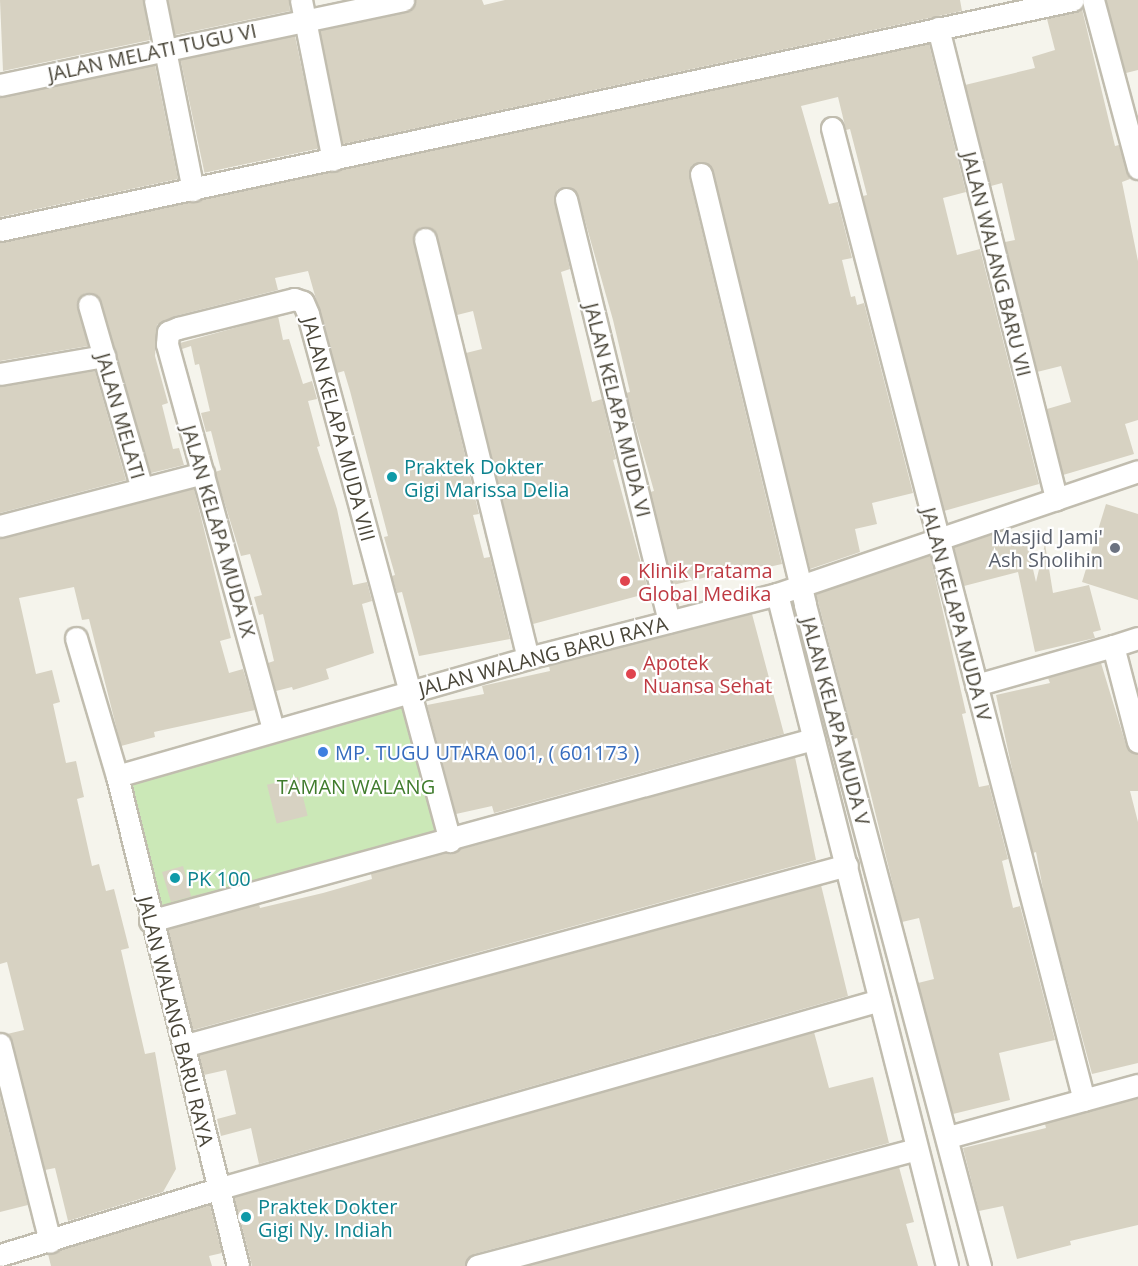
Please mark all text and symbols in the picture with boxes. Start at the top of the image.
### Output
street label: JALAN MELATI TUGU VI [45,18,259,86]
street label: JALAN WALANG BARU VII [957,149,1037,379]
street label: JALAN KELAPA MUDA VI [580,300,656,520]
street label: JALAN KELAPA MUDA VIII [297,314,381,544]
street label: JALAN MELATI [92,350,150,482]
street label: JALAN KELAPA MUDA IX [177,422,261,640]
place label: Praktek Dokter Gigi Marissa Delia [404,454,569,501]
marker: Praktek Dokter Gigi Marissa Delia [385,470,399,484]
street label: JALAN KELAPA MUDA IV [917,505,997,723]
place label: Masjid Jami' Ash Sholihin [988,524,1103,571]
marker: Masjid Jami' Ash Sholihin [1108,541,1122,555]
place label: Klinik Pratama Global Medika [638,558,773,605]
marker: Klinik Pratama Global Medika [616,572,634,590]
street label: JALAN WALANG BARU RAYA [416,611,670,701]
street label: JALAN KELAPA MUDA V [797,614,875,828]
place label: Apotek Nuansa Sehat [643,650,772,697]
marker: Apotek Nuansa Sehat [624,667,638,681]
place label: MP. TUGU UTARA 001, ( 601173 ) [335,740,639,764]
marker: MP. TUGU UTARA 001, ( 601173 ) [316,745,330,759]
park label: TAMAN WALANG [277,774,435,798]
place label: PK 100 [187,866,251,890]
marker: PK 100 [168,871,182,885]
street label: JALAN WALANG BARU RAYA [133,893,219,1149]
place label: Praktek Dokter Gigi Ny. Indiah [258,1194,397,1241]
marker: Praktek Dokter Gigi Ny. Indiah [239,1210,253,1224]

